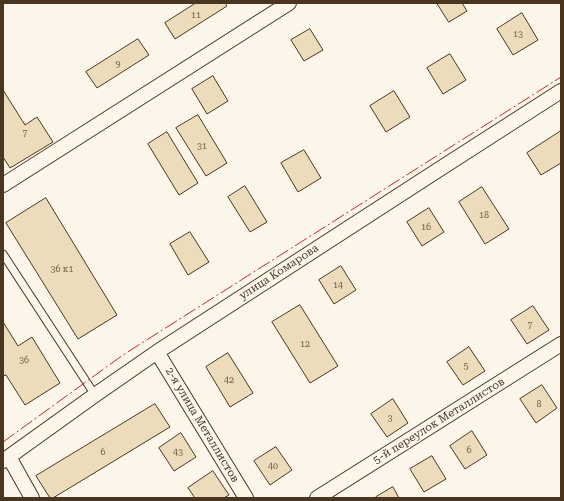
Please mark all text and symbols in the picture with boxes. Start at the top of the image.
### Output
house number: 11 [191,10,201,20]
house number: 13 [513,29,523,39]
house number: 9 [115,59,121,69]
house number: 7 [22,128,28,138]
house number: 31 [197,141,207,151]
house number: 18 [479,210,489,220]
house number: 16 [421,222,431,232]
street label: улица Комарова [237,241,321,303]
house number: 36 к1 [50,264,74,274]
house number: 14 [333,280,343,290]
house number: 7 [527,320,533,330]
house number: 12 [300,339,310,349]
house number: 36 [19,355,29,365]
house number: 5 [463,361,469,371]
street label: 2-я улица Металлистов [162,365,242,485]
house number: 42 [224,375,234,385]
street label: 5-й переулок Металлистов [371,375,507,467]
house number: 8 [536,399,542,409]
house number: 3 [387,413,393,423]
house number: 6 [466,445,472,455]
house number: 6 [100,447,106,457]
house number: 43 [173,447,183,457]
house number: 40 [268,461,278,471]

